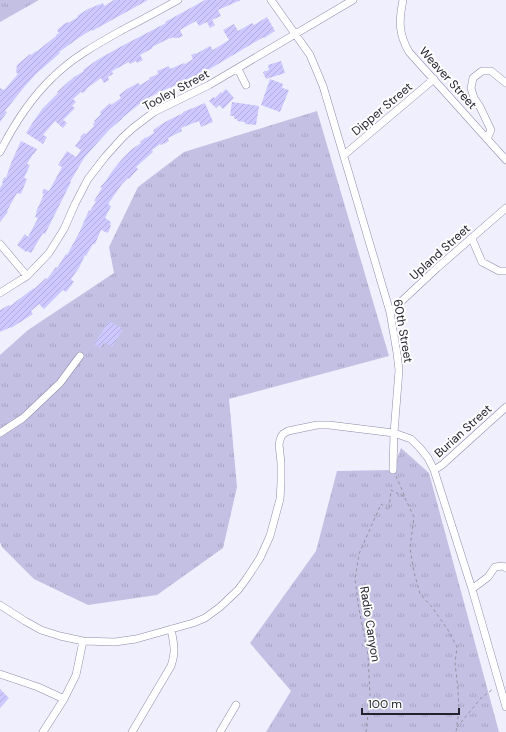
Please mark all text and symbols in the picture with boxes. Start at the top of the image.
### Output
street label: Weaver Street [416,43,480,113]
street label: Tooley Street [140,66,212,114]
street label: Dipper Street [348,79,416,139]
street label: Upland Street [406,220,474,283]
street label: 60th Street [390,298,417,364]
street label: Burian Street [431,401,495,461]
street label: Radio Canyon [356,585,384,663]
scale bar [362,690,459,716]
text: 100 m [368,696,402,712]

